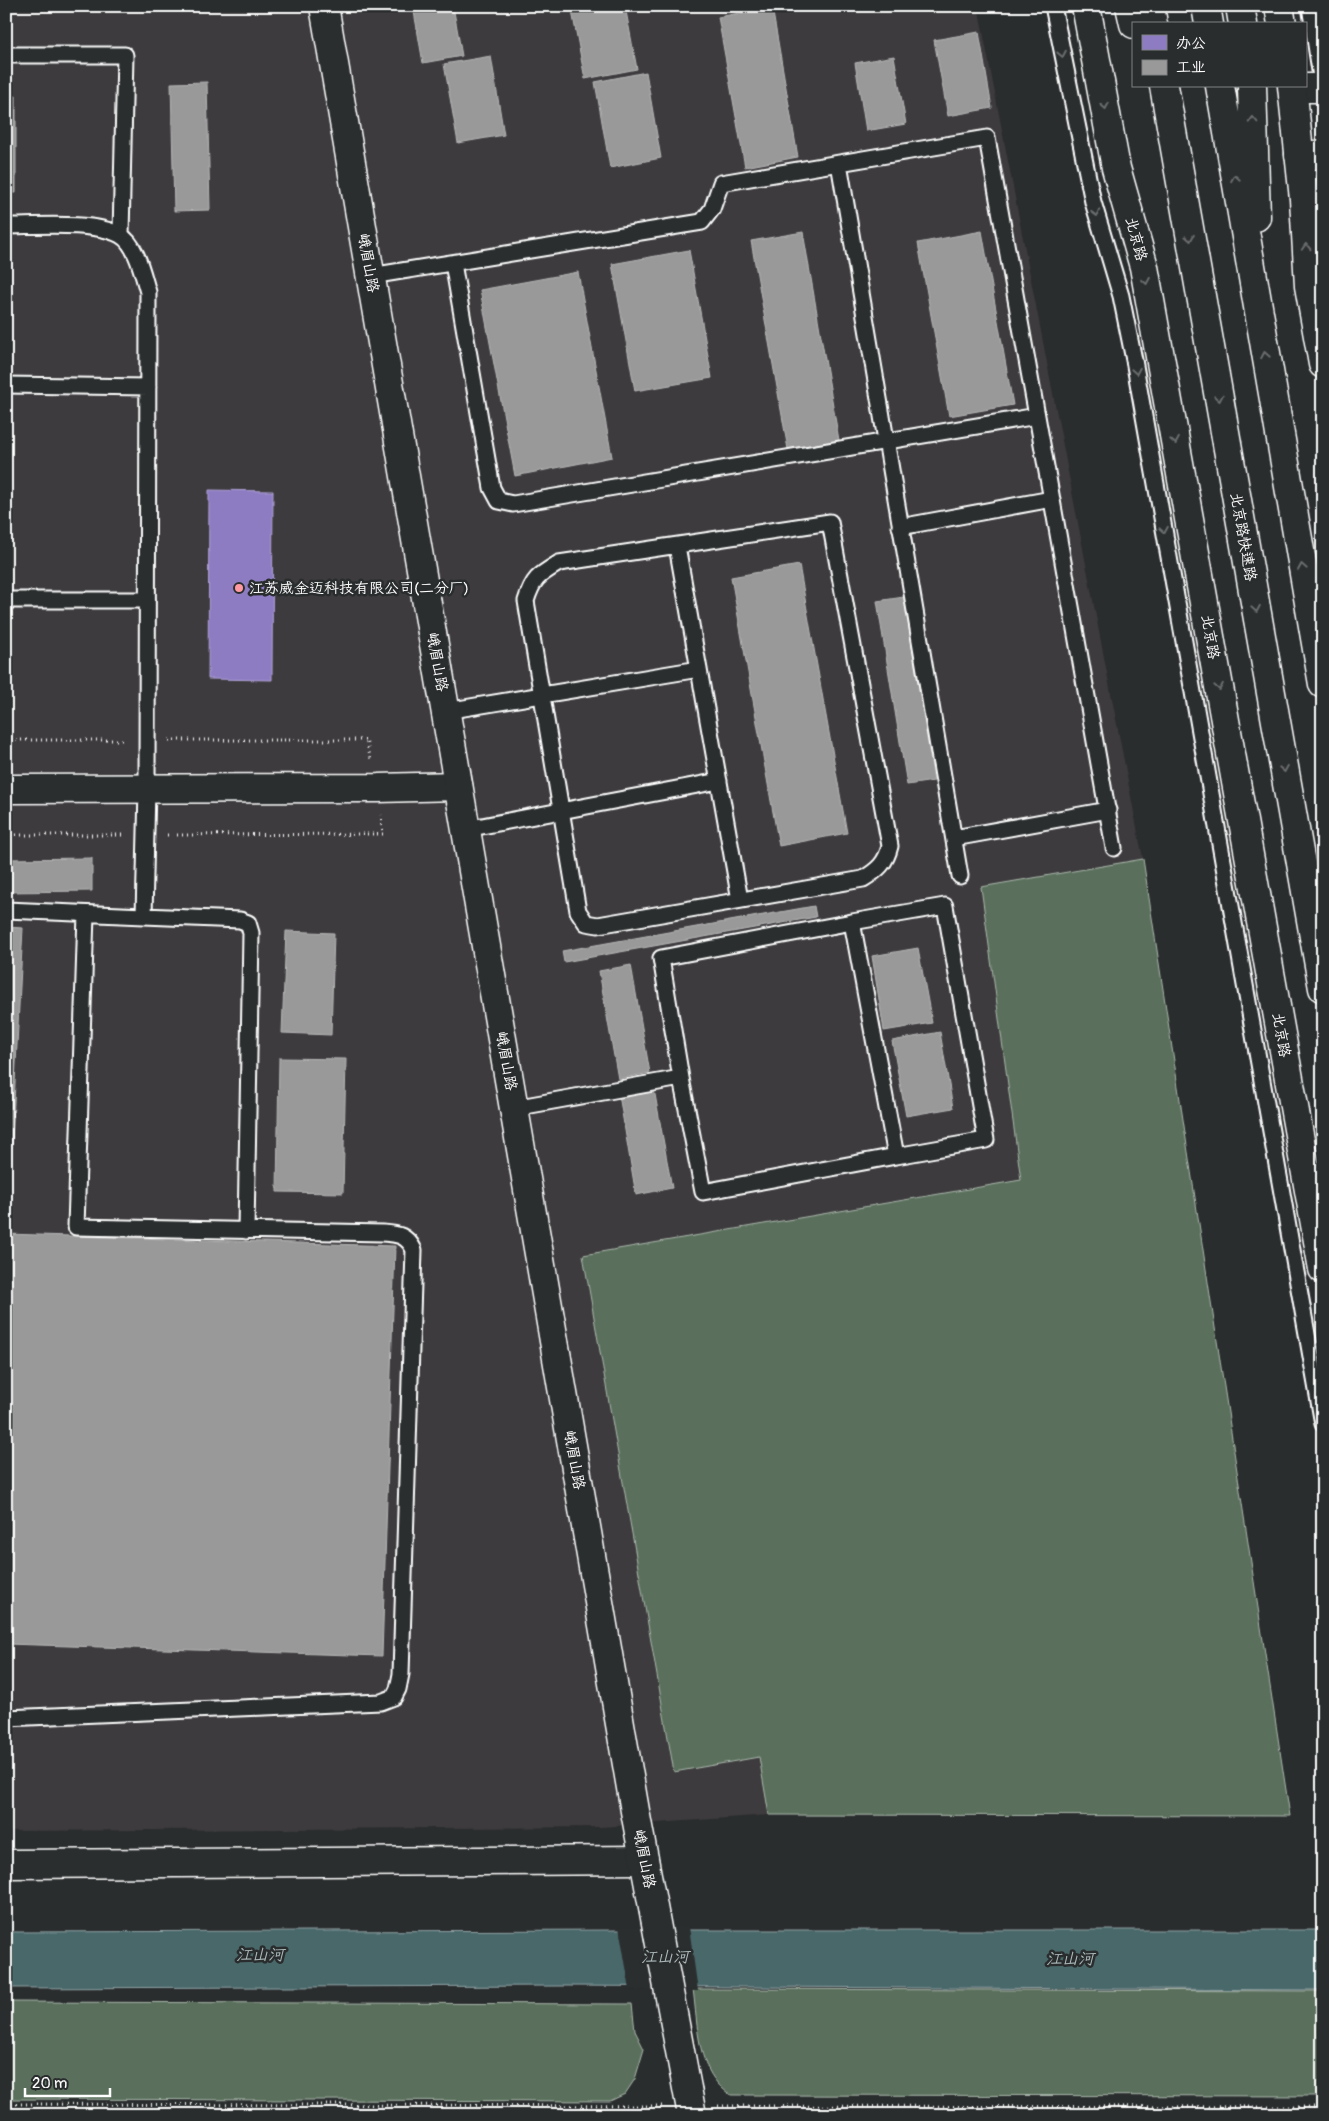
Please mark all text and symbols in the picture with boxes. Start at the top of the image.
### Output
legend [1132,22,1306,88]
text: 办公 [1176,34,1206,53]
one-way arrow [1057,50,1067,59]
text: 工业 [1176,58,1206,77]
one-way arrow [1099,101,1109,110]
one-way arrow [1248,116,1258,124]
one-way arrow [1231,173,1241,182]
one-way arrow [1091,208,1101,217]
street label: 北京路 [1121,215,1151,263]
street label: 峨眉山路 [353,232,383,294]
one-way arrow [1185,233,1195,242]
one-way arrow [1301,242,1312,250]
one-way arrow [1140,276,1151,285]
one-way arrow [1261,351,1271,360]
one-way arrow [1130,366,1140,375]
one-way arrow [1213,393,1223,402]
one-way arrow [1169,436,1179,445]
street label: 北京路快速路 [1226,491,1260,583]
one-way arrow [1159,526,1169,535]
one-way arrow [1298,563,1308,571]
place label: 江苏威金迈科技有限公司(二分厂) [249,579,469,598]
marker: 江苏威金迈科技有限公司(二分厂) [233,582,245,594]
one-way arrow [1250,605,1260,614]
street label: 北京路 [1197,613,1223,661]
street label: 峨眉山路 [422,631,452,693]
one-way arrow [1214,682,1224,691]
one-way arrow [1279,765,1289,774]
street label: 北京路 [1268,1011,1294,1059]
street label: 峨眉山路 [491,1030,521,1092]
street label: 峨眉山路 [559,1429,589,1491]
street label: 峨眉山路 [629,1828,659,1890]
water label: 江山河 [236,1945,287,1965]
water label: 江山河 [641,1947,692,1967]
water label: 江山河 [1046,1949,1097,1969]
scale bar [25,2066,110,2098]
text: 20 m [32,2074,67,2093]

